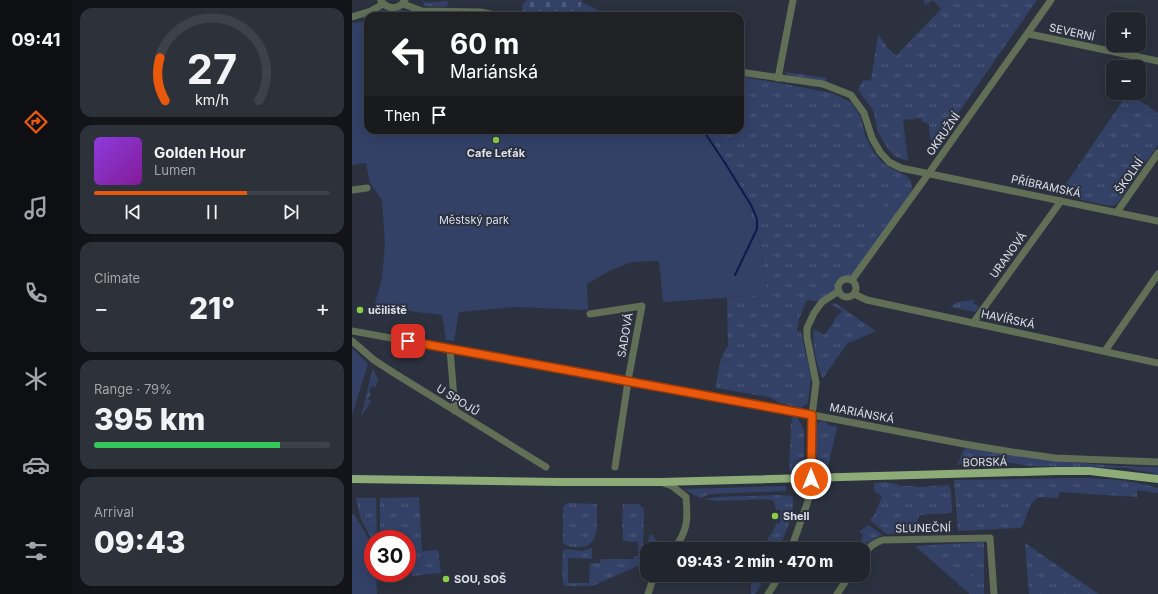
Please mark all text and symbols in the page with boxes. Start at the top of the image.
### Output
map controls [1106,12,1146,100]
button: + [1106,12,1146,52]
street label: SEVERNÍ [1048,20,1096,44]
text: 60 m [450,27,519,61]
icon: left [384,28,436,80]
text: 09:41 [11,29,61,50]
text: 27 [187,43,237,93]
button: − [1106,60,1146,100]
text: Mariánská [450,61,538,82]
text: km/h [195,90,229,107]
icon: arrive [428,104,450,126]
text: Then [384,106,420,125]
icon: directions [22,108,50,136]
street label: OKRUŽNÍ [923,110,963,158]
marker: Cafe Leťák [491,135,501,145]
text: Golden Hour [154,143,246,162]
place label: Cafe Leťák [467,146,526,160]
street label: ŠKOLNÍ [1112,156,1146,196]
text: Lumen [154,162,196,178]
street label: PŘÍBRAMSKÁ [1010,172,1083,200]
icon: music [22,194,50,222]
icon: previous [122,201,144,223]
icon: pause [201,201,223,223]
icon: next [280,201,302,223]
park label: Městský park [439,213,509,227]
street label: URANOVÁ [987,229,1030,281]
text: Climate [94,270,140,286]
icon: phone [22,279,50,307]
text: 21° [189,290,235,326]
text: − [94,295,109,321]
text: + [315,295,330,321]
place label: učiliště [368,303,407,317]
marker: učiliště [355,305,365,315]
street label: HAVÍŘSKÁ [980,306,1037,332]
street label: SADOVÁ [614,311,636,358]
pin [391,324,425,358]
icon: arrive [397,330,419,352]
icon: climate [22,365,50,393]
text: Range · 79% [94,381,172,397]
street label: U SPOJŮ [434,381,482,419]
street label: MARIÁNSKÁ [829,400,896,426]
text: 395 km [94,401,205,437]
icon: car [22,451,50,479]
street label: BORSKÁ [963,455,1008,469]
position arrow [790,458,832,500]
text: Arrival [94,504,134,520]
place label: Shell [783,509,810,523]
marker: Shell [770,511,780,521]
street label: SLUNEČNÍ [895,521,951,535]
text: 09:43 [94,524,186,560]
speed limit sign: 30 [364,530,416,582]
icon: filters [22,537,50,565]
text: 09:43 · 2 min · 470 m [677,552,833,571]
place label: SOU, SOŠ [454,572,506,586]
marker: SOU, SOŠ [441,574,451,584]

